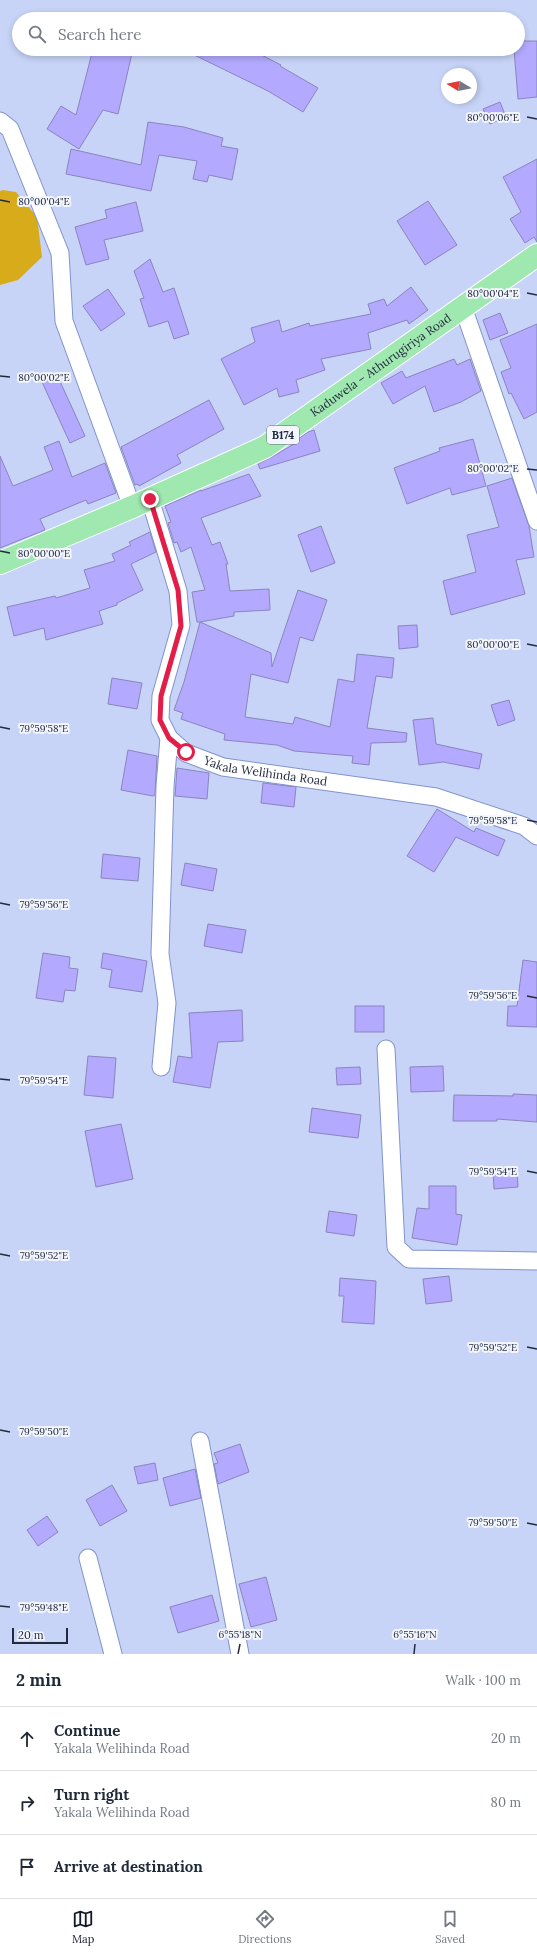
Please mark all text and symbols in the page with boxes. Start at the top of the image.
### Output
search box [12,12,525,56]
icon: search [26,23,48,45]
text: Search here [58,25,141,44]
north arrow [441,68,477,104]
text: 80°00'06"E [467,111,519,124]
text: 80°00'04"E [18,195,70,208]
text: 80°00'04"E [467,287,519,300]
street label: Kaduwela – Athurugiriya Road [307,310,454,420]
text: 80°00'02"E [18,371,70,384]
road number: B174 [267,426,299,444]
text: 80°00'02"E [467,462,519,475]
route end [141,490,159,508]
text: 80°00'00"E [18,547,70,560]
text: 80°00'00"E [467,638,519,651]
text: 79°59'58"E [20,722,68,735]
route start [177,743,195,761]
street label: Yakala Welihinda Road [201,752,328,789]
text: 79°59'58"E [469,814,517,827]
text: 79°59'56"E [20,898,68,911]
text: 79°59'56"E [469,989,517,1002]
text: 79°59'54"E [20,1074,68,1087]
text: 79°59'54"E [469,1165,517,1178]
text: 79°59'52"E [20,1249,68,1262]
text: 79°59'52"E [469,1341,517,1354]
text: 79°59'50"E [19,1425,69,1438]
text: 79°59'50"E [468,1516,518,1529]
text: 79°59'48"E [20,1601,68,1614]
scale bar [12,1626,68,1645]
text: 20 m [18,1628,43,1642]
text: 6°55'18"N [218,1628,262,1641]
text: 6°55'16"N [393,1628,437,1641]
text: 2 min [16,1669,62,1691]
text: Walk · 100 m [445,1672,521,1689]
text: Continue [54,1721,120,1740]
icon: ahead [16,1728,38,1750]
text: 20 m [491,1730,521,1747]
text: Yakala Welihinda Road [54,1740,190,1757]
text: Turn right [54,1785,130,1804]
icon: right [16,1792,38,1814]
text: 80 m [491,1794,521,1811]
text: Yakala Welihinda Road [54,1804,190,1821]
icon: arrive [16,1856,38,1878]
text: Arrive at destination [54,1857,203,1876]
tab: Map [72,1908,94,1946]
tab: Directions [238,1908,291,1946]
tab: Saved [435,1908,465,1946]

